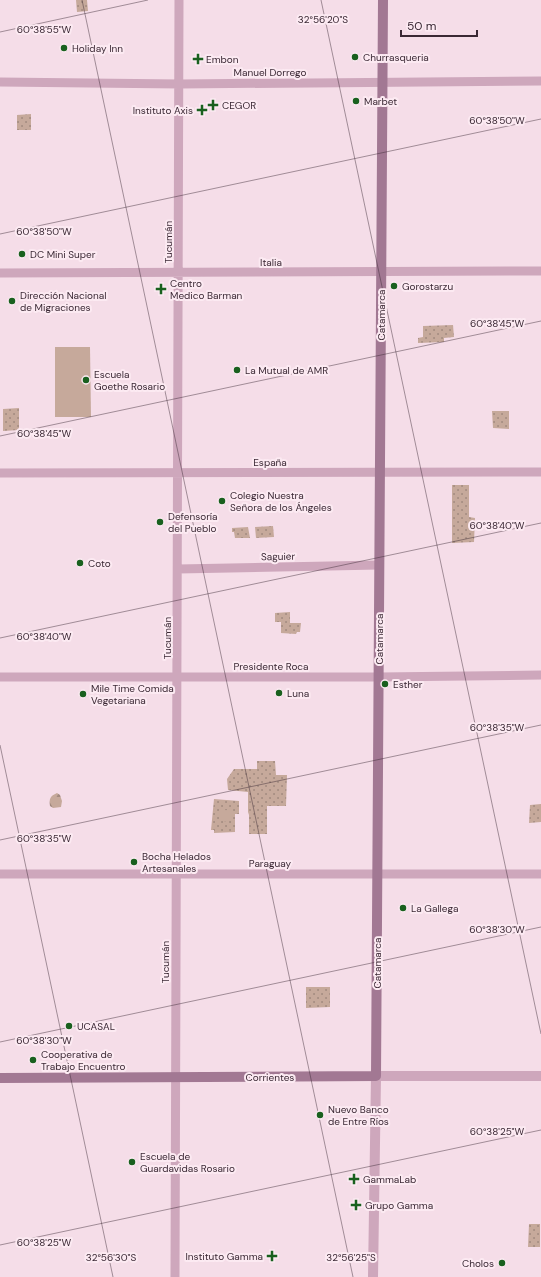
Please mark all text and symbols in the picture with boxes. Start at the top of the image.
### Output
scale bar [401,12,477,38]
text: 32°56'20"S [298,13,348,26]
text: 50 m [407,18,436,34]
text: 60°38'55"W [17,23,72,36]
place label: Holiday Inn [72,42,123,55]
marker: Holiday Inn [59,43,69,53]
place label: Churrasqueria [363,51,429,64]
marker: Churrasqueria [350,52,360,62]
place label: Embon [206,53,239,66]
marker: Embon [193,54,203,64]
street label: Manuel Dorrego [234,66,307,79]
place label: Marbet [364,95,397,108]
marker: Marbet [351,96,361,106]
marker: CEGOR [207,99,219,111]
place label: CEGOR [222,99,256,112]
place label: Instituto Axis [133,104,193,117]
marker: Instituto Axis [196,104,208,116]
text: 60°38'50"W [469,114,525,127]
street label: Tucumán [162,221,175,263]
text: 60°38'50"W [16,225,72,238]
place label: DC Mini Super [30,248,96,261]
marker: DC Mini Super [17,249,27,259]
street label: Italia [260,256,282,269]
place label: Centro Medico Barman [170,277,243,302]
place label: Gorostarzu [402,280,453,293]
marker: Gorostarzu [389,281,399,291]
marker: Centro Medico Barman [155,283,167,295]
place label: Dirección Nacional de Migraciones [20,289,106,314]
street label: Catamarca [375,290,388,340]
marker: Dirección Nacional de Migraciones [7,296,17,306]
text: 60°38'45"W [470,317,524,330]
place label: La Mutual de AMR [245,364,328,377]
marker: La Mutual de AMR [232,365,242,375]
place label: Escuela Goethe Rosario [94,368,165,393]
marker: Escuela Goethe Rosario [81,375,91,385]
text: 60°38'45"W [17,427,71,440]
street label: España [253,456,287,469]
place label: Colegio Nuestra Señora de los Ángeles [230,489,332,514]
marker: Colegio Nuestra Señora de los Ángeles [217,496,227,506]
place label: Defensoría del Pueblo [168,510,218,535]
marker: Defensoría del Pueblo [155,517,165,527]
text: 60°38'40"W [469,519,525,532]
street label: Saguier [261,550,296,563]
place label: Coto [88,557,111,570]
marker: Coto [75,558,85,568]
street label: Catamarca [373,614,386,664]
street label: Tucumán [161,617,174,659]
text: 60°38'40"W [16,630,72,643]
street label: Presidente Roca [234,660,308,673]
place label: Esther [393,678,423,691]
marker: Esther [380,679,390,689]
place label: Mile Time Comida Vegetariana [91,682,174,707]
place label: Luna [287,687,309,700]
marker: Luna [274,688,284,698]
marker: Mile Time Comida Vegetariana [78,689,88,699]
text: 60°38'35"W [470,721,525,734]
text: 60°38'35"W [17,832,72,845]
place label: Bocha Helados Artesanales [142,850,211,875]
marker: Bocha Helados Artesanales [129,857,139,867]
street label: Paraguay [249,857,292,870]
place label: La Gallega [411,902,459,915]
marker: La Gallega [398,903,408,913]
text: 60°38'30"W [469,923,525,936]
street label: Catamarca [371,938,384,988]
street label: Tucumán [159,941,172,983]
place label: UCASAL [77,1020,115,1033]
marker: UCASAL [64,1021,74,1031]
text: 60°38'30"W [16,1034,72,1047]
place label: Cooperativa de Trabajo Encuentro [41,1048,126,1073]
marker: Cooperativa de Trabajo Encuentro [28,1055,38,1065]
street label: Corrientes [246,1071,294,1084]
place label: Nuevo Banco de Entre Ríos [328,1103,389,1128]
marker: Nuevo Banco de Entre Ríos [315,1110,325,1120]
text: 60°38'25"W [470,1125,525,1138]
place label: Escuela de Guardavidas Rosario [140,1150,235,1175]
marker: Escuela de Guardavidas Rosario [127,1157,137,1167]
marker: GammaLab [348,1173,360,1185]
place label: GammaLab [363,1173,416,1186]
marker: Grupo Gamma [350,1199,362,1211]
place label: Grupo Gamma [365,1199,433,1212]
text: 60°38'25"W [17,1236,72,1249]
place label: Instituto Gamma [186,1250,263,1263]
marker: Instituto Gamma [266,1250,278,1262]
text: 32°56'30"S [86,1251,136,1264]
text: 32°56'25"S [326,1251,376,1264]
place label: Cholos [462,1257,494,1270]
marker: Cholos [497,1258,507,1268]

